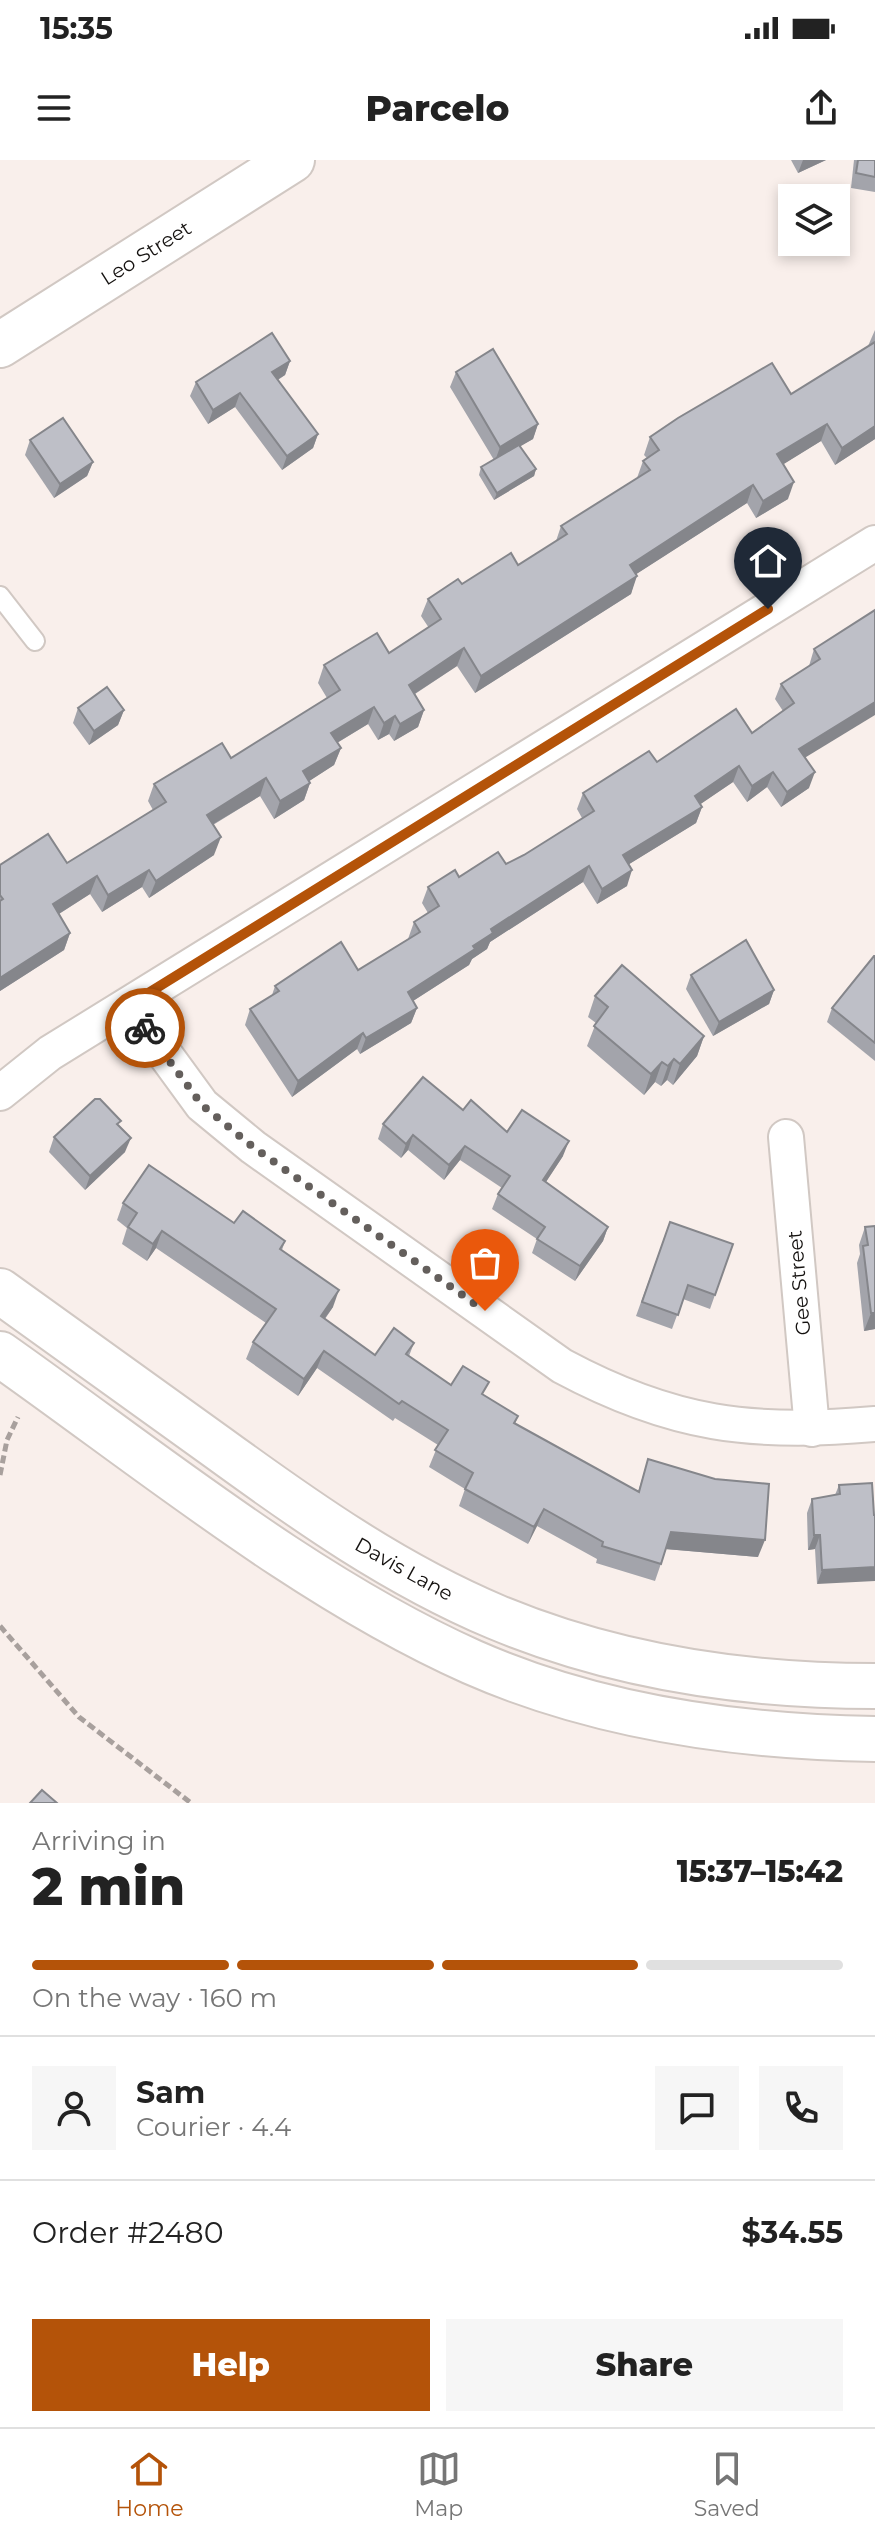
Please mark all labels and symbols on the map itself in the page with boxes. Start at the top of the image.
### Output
street label: Leo Street [96,216,196,290]
pin [734,527,802,609]
courier [105,988,185,1068]
pin [451,1229,519,1311]
street label: Gee Street [782,1229,816,1337]
street label: Davis Lane [351,1532,457,1606]

